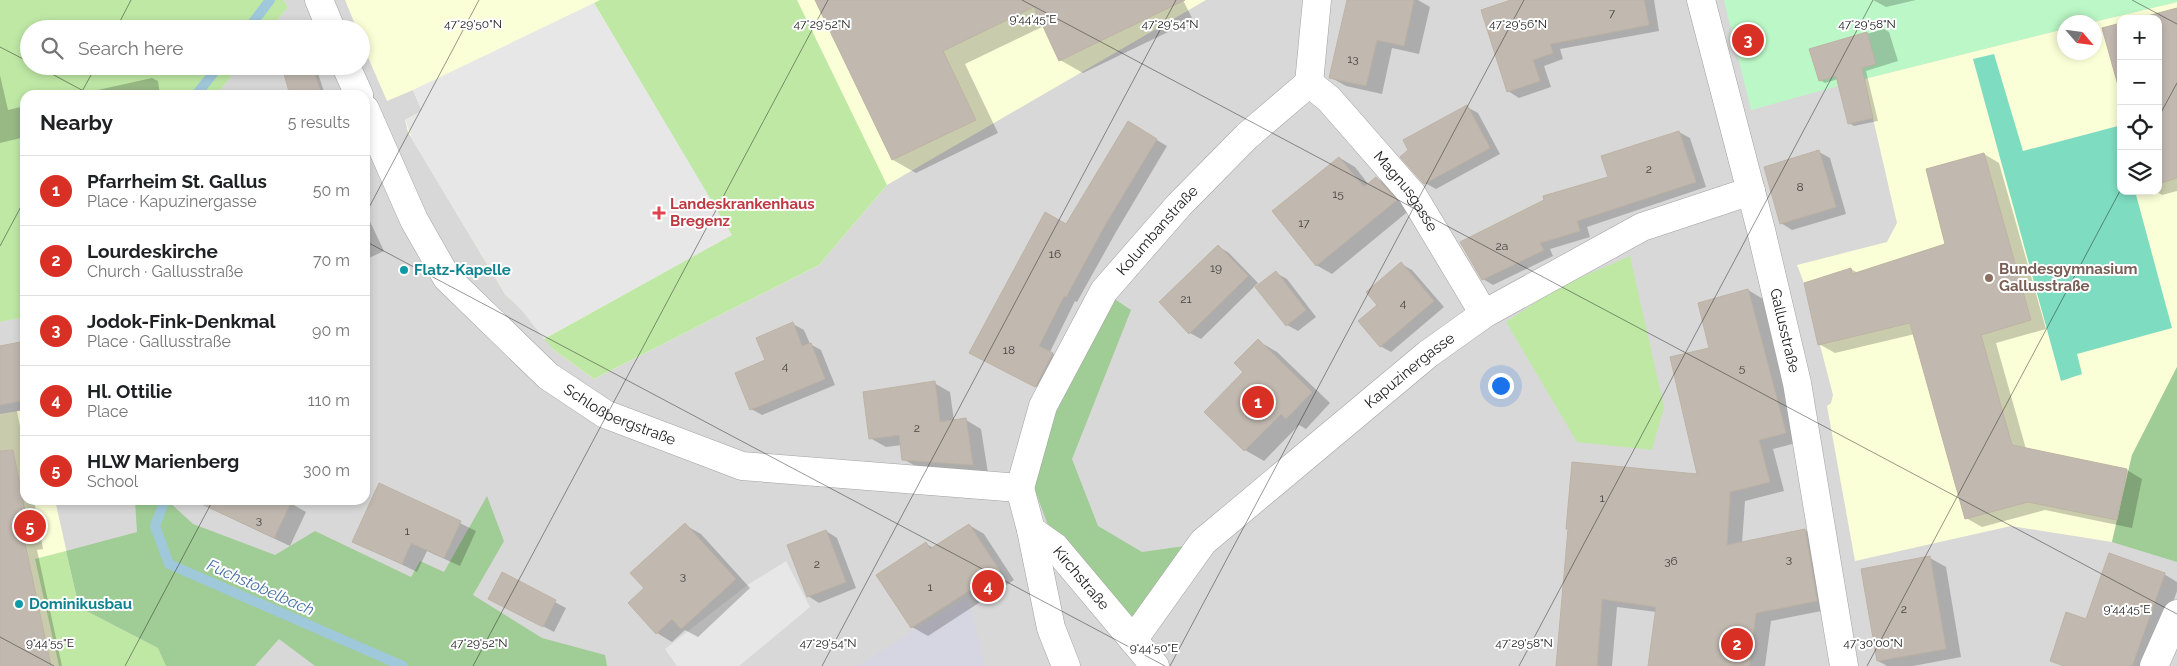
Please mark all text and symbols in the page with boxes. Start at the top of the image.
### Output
house number: 7 [1609,6,1616,20]
text: 9°44'45"E [1009,12,1057,26]
north arrow [2057,15,2102,60]
map controls [2117,15,2162,195]
button: + [2117,15,2162,60]
text: 47°29'50"N [444,17,502,31]
text: 47°29'52"N [794,17,850,31]
text: 47°29'54"N [1141,17,1199,31]
text: 47°29'56"N [1489,17,1547,31]
text: 47°29'58"N [1838,17,1896,31]
search box [20,20,370,75]
pin: 3 [1732,21,1764,59]
icon: search [38,34,66,62]
text: Search here [78,37,184,59]
house number: 13 [1347,52,1359,66]
button: − [2117,60,2162,105]
button: locate [2117,105,2162,150]
text: Nearby [40,110,113,135]
text: 5 results [288,113,350,132]
street label: Magnusgasse [1370,147,1442,235]
button: layers [2117,150,2162,195]
house number: 2 [1646,162,1652,176]
text: Pfarrheim St. Gallus [87,170,267,192]
house number: 8 [1796,180,1804,194]
text: 1 [52,181,60,200]
text: 50 m [313,181,350,200]
street label: Kolumbanstraße [1113,182,1202,279]
house number: 15 [1332,187,1344,201]
text: Place · Kapuzinergasse [87,192,257,211]
place label: Landeskrankenhaus Bregenz [670,195,815,230]
marker: Landeskrankenhaus Bregenz [652,206,666,220]
house number: 17 [1298,216,1310,230]
house number: 2a [1496,239,1508,253]
text: Lourdeskirche [87,240,218,262]
house number: 16 [1049,247,1061,261]
text: 2 [51,251,61,270]
text: 70 m [313,251,350,270]
place label: Bundesgymnasium Gallusstraße [1999,260,2137,295]
place label: Flatz-Kapelle [414,261,511,279]
house number: 19 [1210,261,1222,275]
text: Church · Gallusstraße [87,262,243,281]
marker: Flatz-Kapelle [398,264,410,276]
marker: Bundesgymnasium Gallusstraße [1983,272,1995,284]
street label: Gallusstraße [1766,287,1803,375]
house number: 21 [1180,292,1192,306]
house number: 4 [1400,296,1407,310]
text: Jodok-Fink-Denkmal [87,310,276,332]
text: 3 [52,321,60,340]
text: 90 m [312,321,350,340]
street label: Kapuzinergasse [1361,329,1458,412]
text: Place · Gallusstraße [87,332,231,351]
house number: 18 [1003,343,1015,357]
house number: 4 [782,359,789,373]
house number: 5 [1739,361,1746,375]
your location [1488,373,1514,399]
text: Hl. Ottilie [87,380,172,402]
street label: Schloßbergstraße [560,380,678,449]
pin: 1 [1242,383,1274,421]
text: 4 [51,391,61,410]
text: 110 m [308,391,350,410]
text: Place [87,402,128,421]
house number: 2 [914,421,920,435]
text: HLW Marienberg [87,450,239,472]
text: 5 [52,461,60,480]
text: 300 m [303,461,350,480]
text: School [87,472,138,491]
house number: 1 [1599,491,1605,505]
pin: 5 [14,507,46,545]
house number: 3 [256,513,262,527]
house number: 1 [404,524,410,538]
street label: Kirchstraße [1049,543,1113,614]
house number: 3 [1786,552,1792,566]
house number: 36 [1664,554,1678,568]
water label: Fuchstobelbach [204,555,317,620]
house number: 2 [814,557,820,571]
pin: 4 [972,567,1004,605]
house number: 3 [680,569,686,583]
house number: 1 [927,580,933,594]
place label: Dominikusbau [29,595,132,613]
marker: Dominikusbau [13,598,25,610]
house number: 2 [1901,602,1907,616]
text: 9°44'45"E [2103,602,2151,616]
pin: 2 [1721,625,1753,663]
text: 9°44'55"E [26,636,74,650]
text: 47°29'52"N [451,636,507,650]
text: 47°29'54"N [799,636,857,650]
text: 47°29'58"N [1495,636,1553,650]
text: 47°30'00"N [1843,636,1903,650]
text: 9°44'50"E [1130,641,1178,655]

